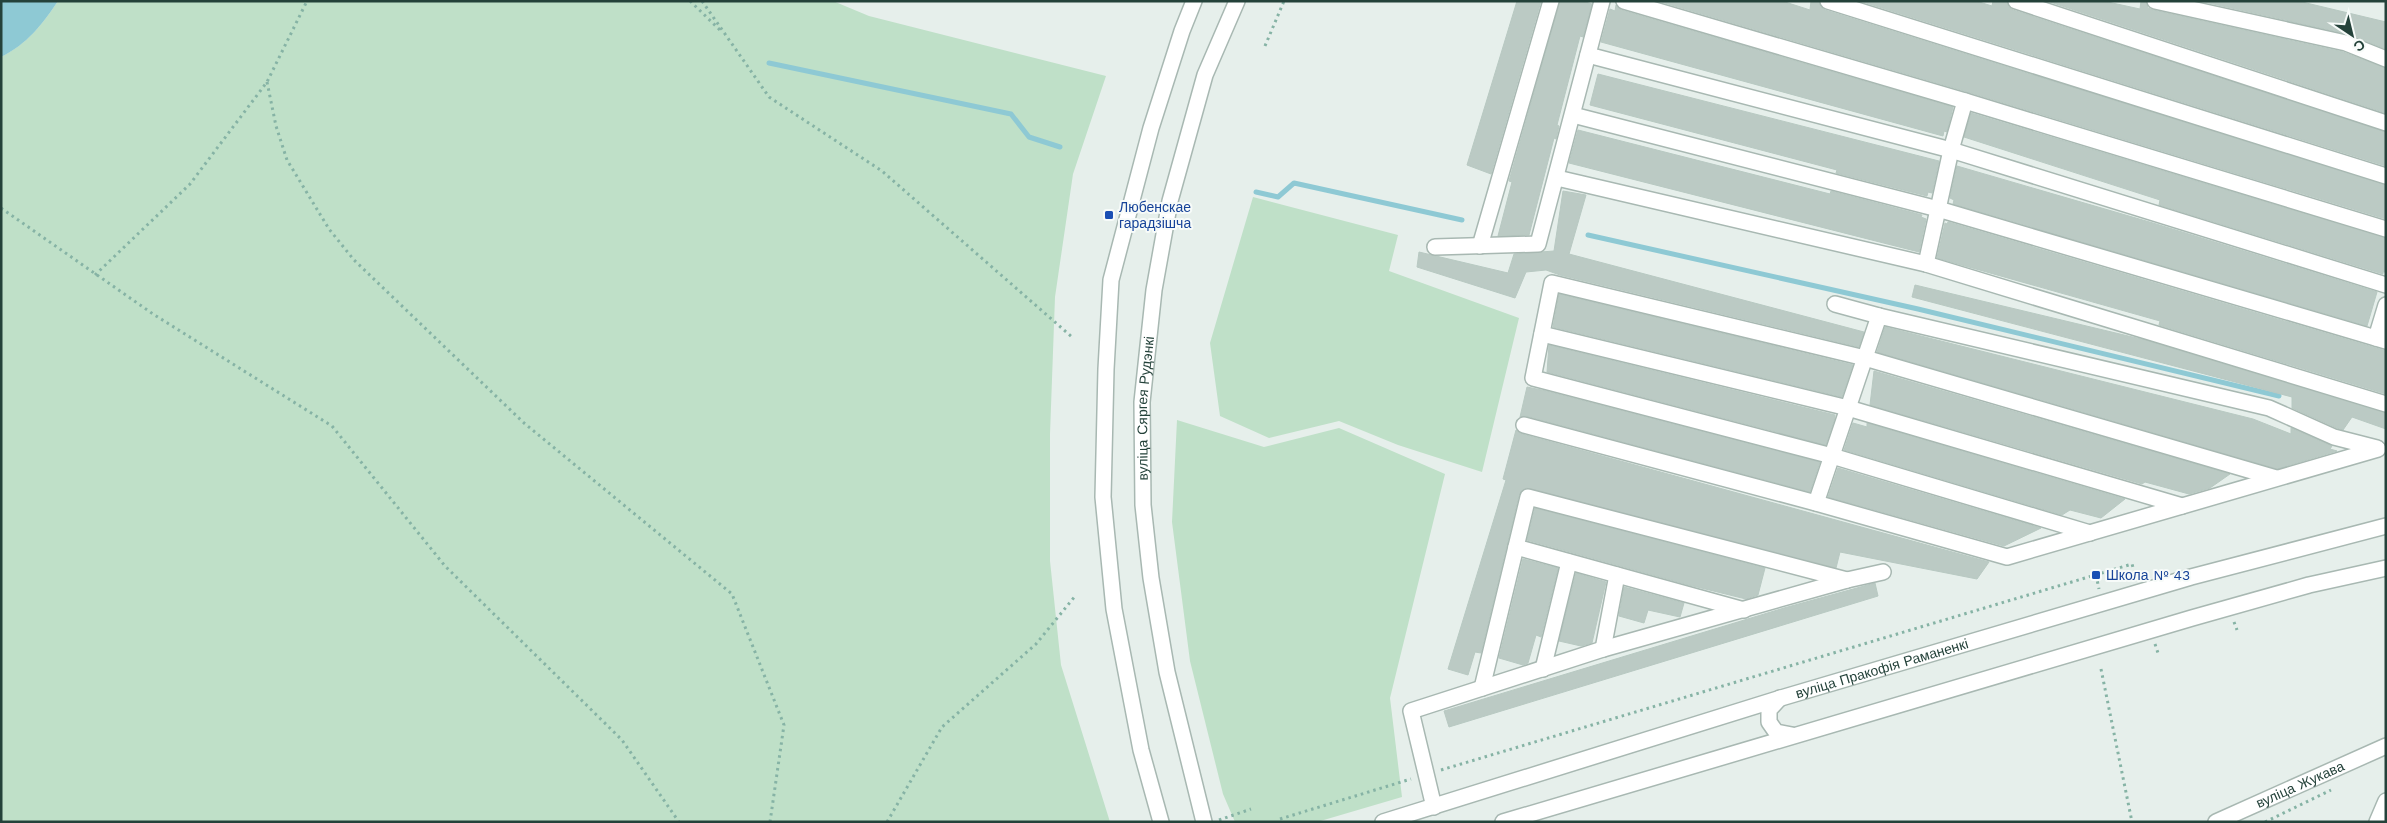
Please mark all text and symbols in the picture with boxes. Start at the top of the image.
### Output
north arrow [2327,10,2377,60]
text: С [2351,36,2368,55]
place label: Любенскае гарадзішча [1119,199,1191,231]
marker: Любенскае гарадзішча [1103,209,1115,221]
street label: вуліца Сяргея Рудэнкі [1134,336,1157,481]
place label: Школа № 43 [2106,567,2190,583]
marker: Школа № 43 [2090,569,2102,581]
street label: вуліца Пракофія Раманенкі [1794,635,1970,701]
street label: вуліца Жукава [2253,758,2347,811]

